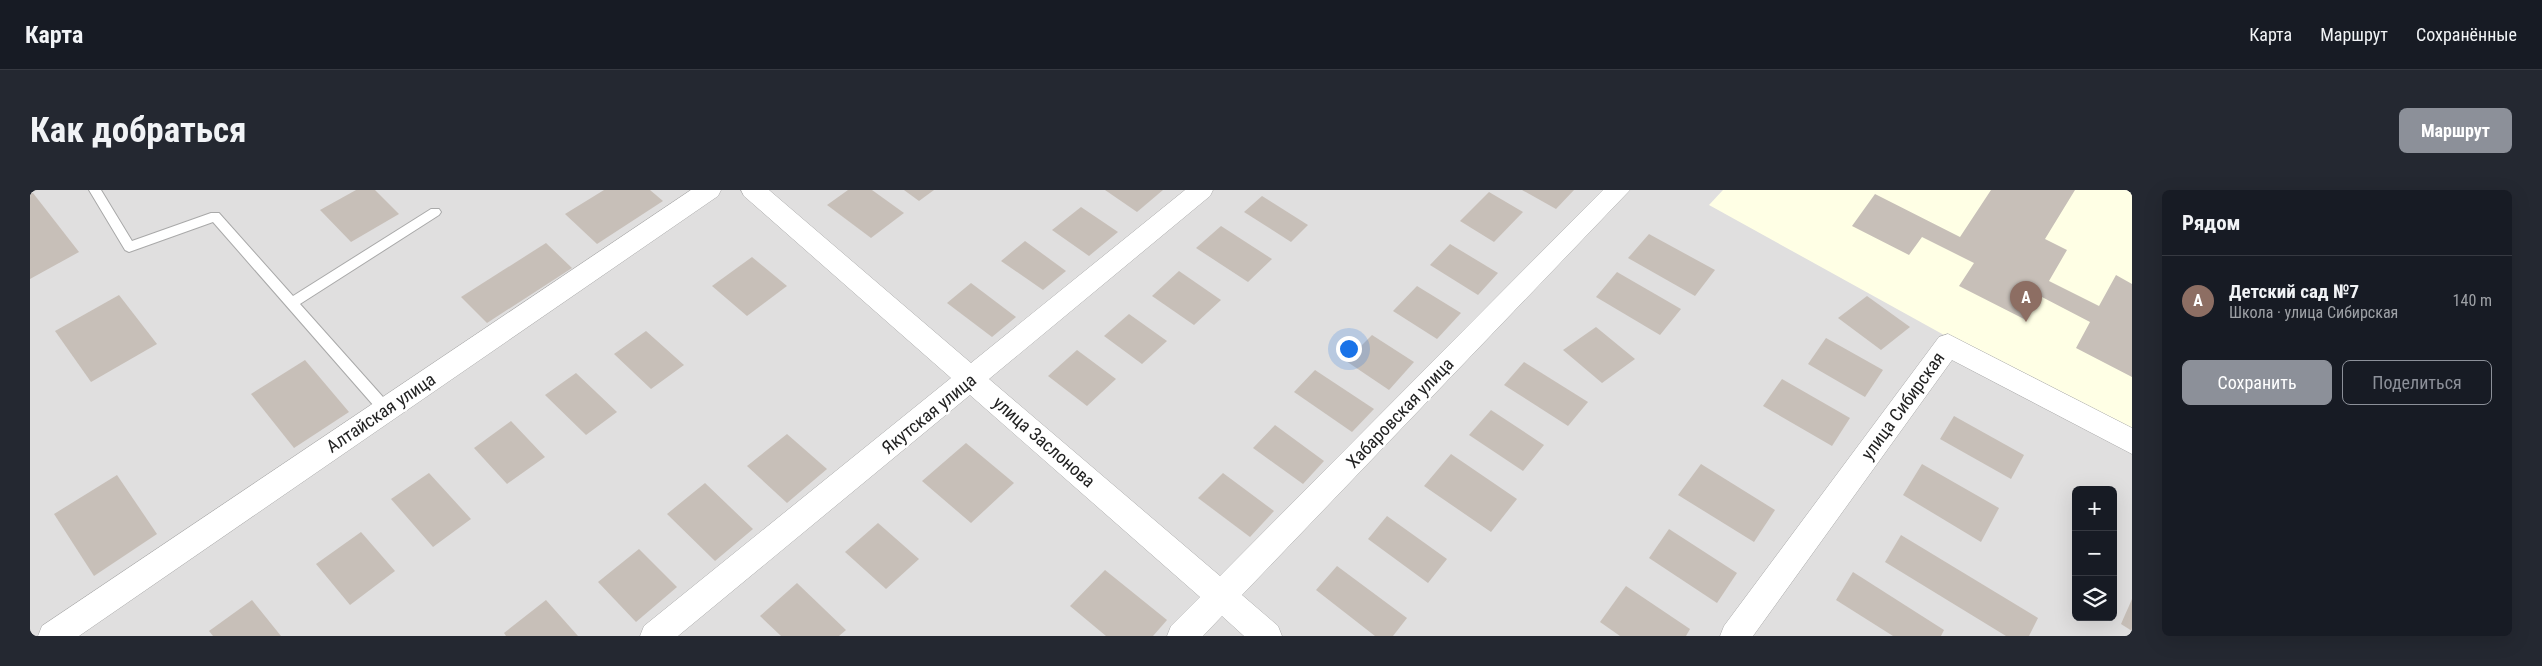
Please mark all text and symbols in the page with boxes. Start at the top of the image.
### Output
text: Карта [25,21,83,49]
text: Карта [2249,24,2292,45]
text: Маршрут [2320,24,2388,45]
text: Сохранённые [2416,24,2517,45]
button: Маршрут [2399,108,2512,153]
text: Как добраться [30,110,246,151]
text: Рядом [2182,211,2241,235]
text: Детский сад №7 [2229,280,2359,303]
pin: A [2010,281,2042,322]
text: A [2193,291,2203,310]
text: 140 m [2453,291,2492,310]
text: Школа · улица Сибирская [2229,303,2398,322]
your location [1336,336,1362,362]
street label: улица Сибирская [1856,348,1949,464]
street label: Хабаровская улица [1342,353,1457,472]
button: Сохранить [2182,360,2332,405]
button: Поделиться [2342,360,2492,405]
street label: Алтайская улица [322,368,439,457]
street label: Якутская улица [877,369,980,458]
street label: улица Заслонова [989,392,1100,492]
map controls [2072,486,2117,621]
button: + [2072,486,2117,531]
button: − [2072,531,2117,576]
button: layers [2072,576,2117,621]

